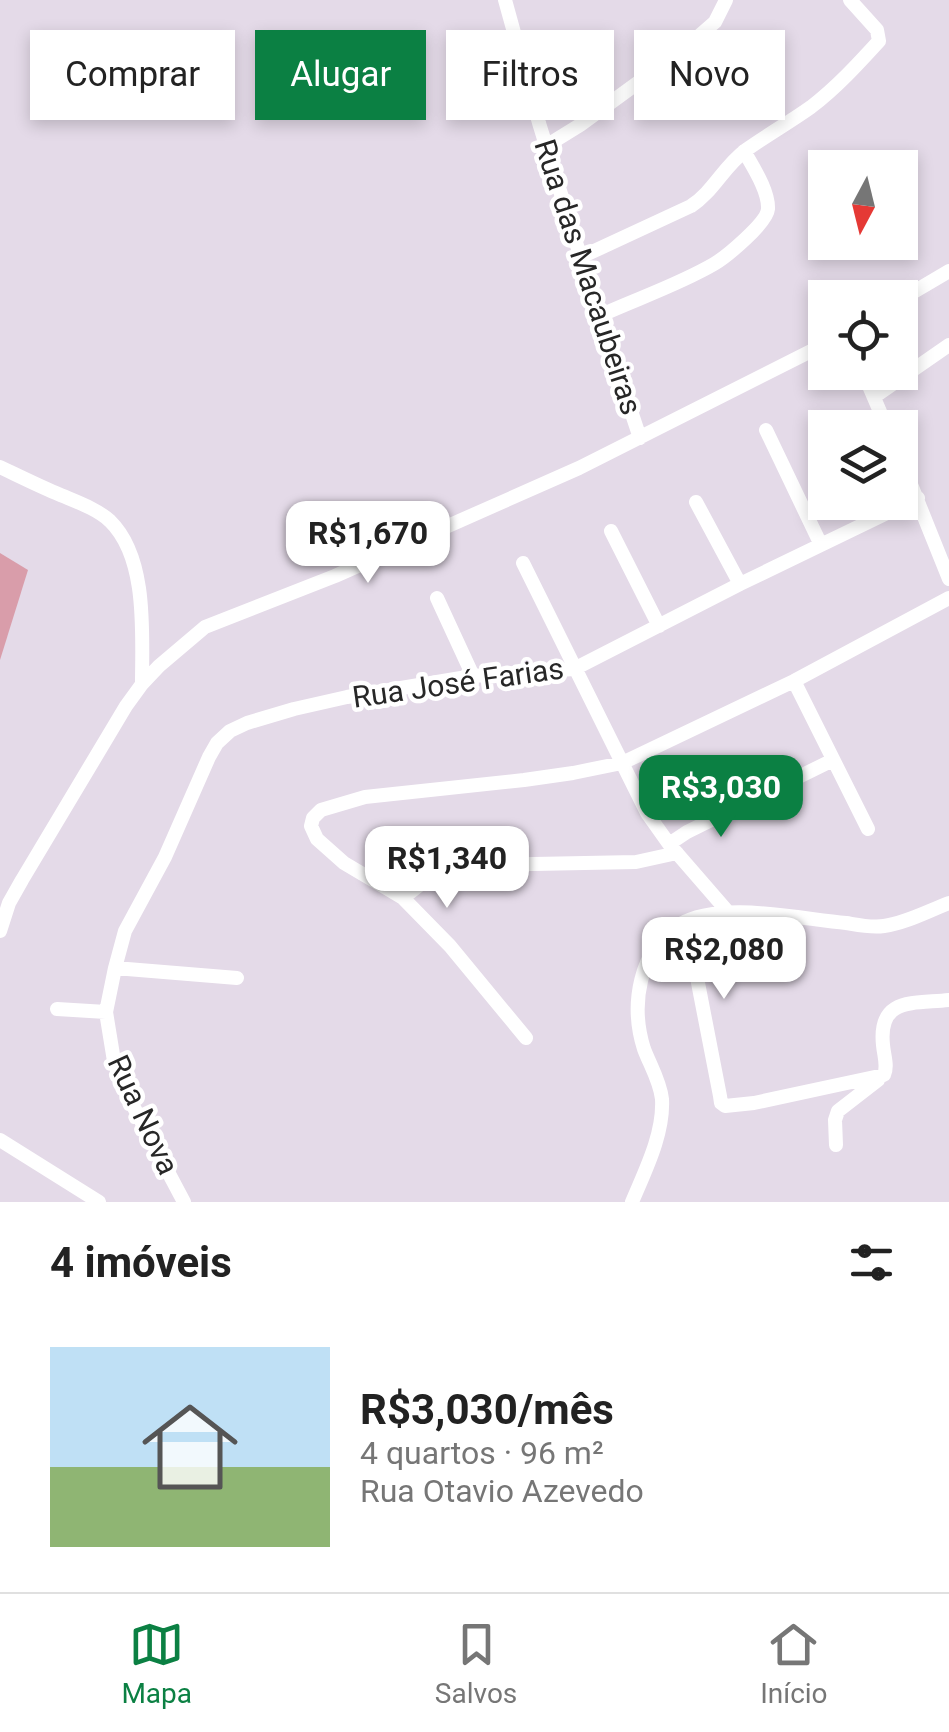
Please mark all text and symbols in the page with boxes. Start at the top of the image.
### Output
chip: Comprar [30,30,235,120]
chip: Alugar [255,30,426,120]
chip: Filtros [446,30,614,120]
chip: Novo [634,30,785,120]
street label: Rua das Macaubeiras [527,135,650,419]
north arrow [808,150,918,260]
map controls [808,150,918,520]
button: locate [808,280,918,390]
button: layers [808,410,918,520]
pin: R$1,670 [276,501,460,586]
text: R$1,670 [308,514,428,552]
street label: Rua José Farias [350,650,566,715]
pin: R$3,030 [629,755,813,840]
text: R$3,030 [661,768,781,806]
pin: R$1,340 [355,826,539,911]
text: R$1,340 [387,839,507,877]
pin: R$2,080 [632,917,816,1002]
text: R$2,080 [664,930,784,968]
street label: Rua Nova [101,1050,186,1180]
icon: filters [844,1235,899,1290]
text: 4 imóveis [50,1238,232,1287]
text: R$3,030/mês [360,1385,614,1434]
icon: home [130,1387,250,1507]
text: 4 quartos · 96 m² [360,1434,604,1472]
text: Rua Otavio Azevedo [360,1472,644,1510]
tab: Mapa [121,1617,192,1710]
tab: Salvos [435,1617,517,1710]
tab: Início [760,1617,828,1710]

